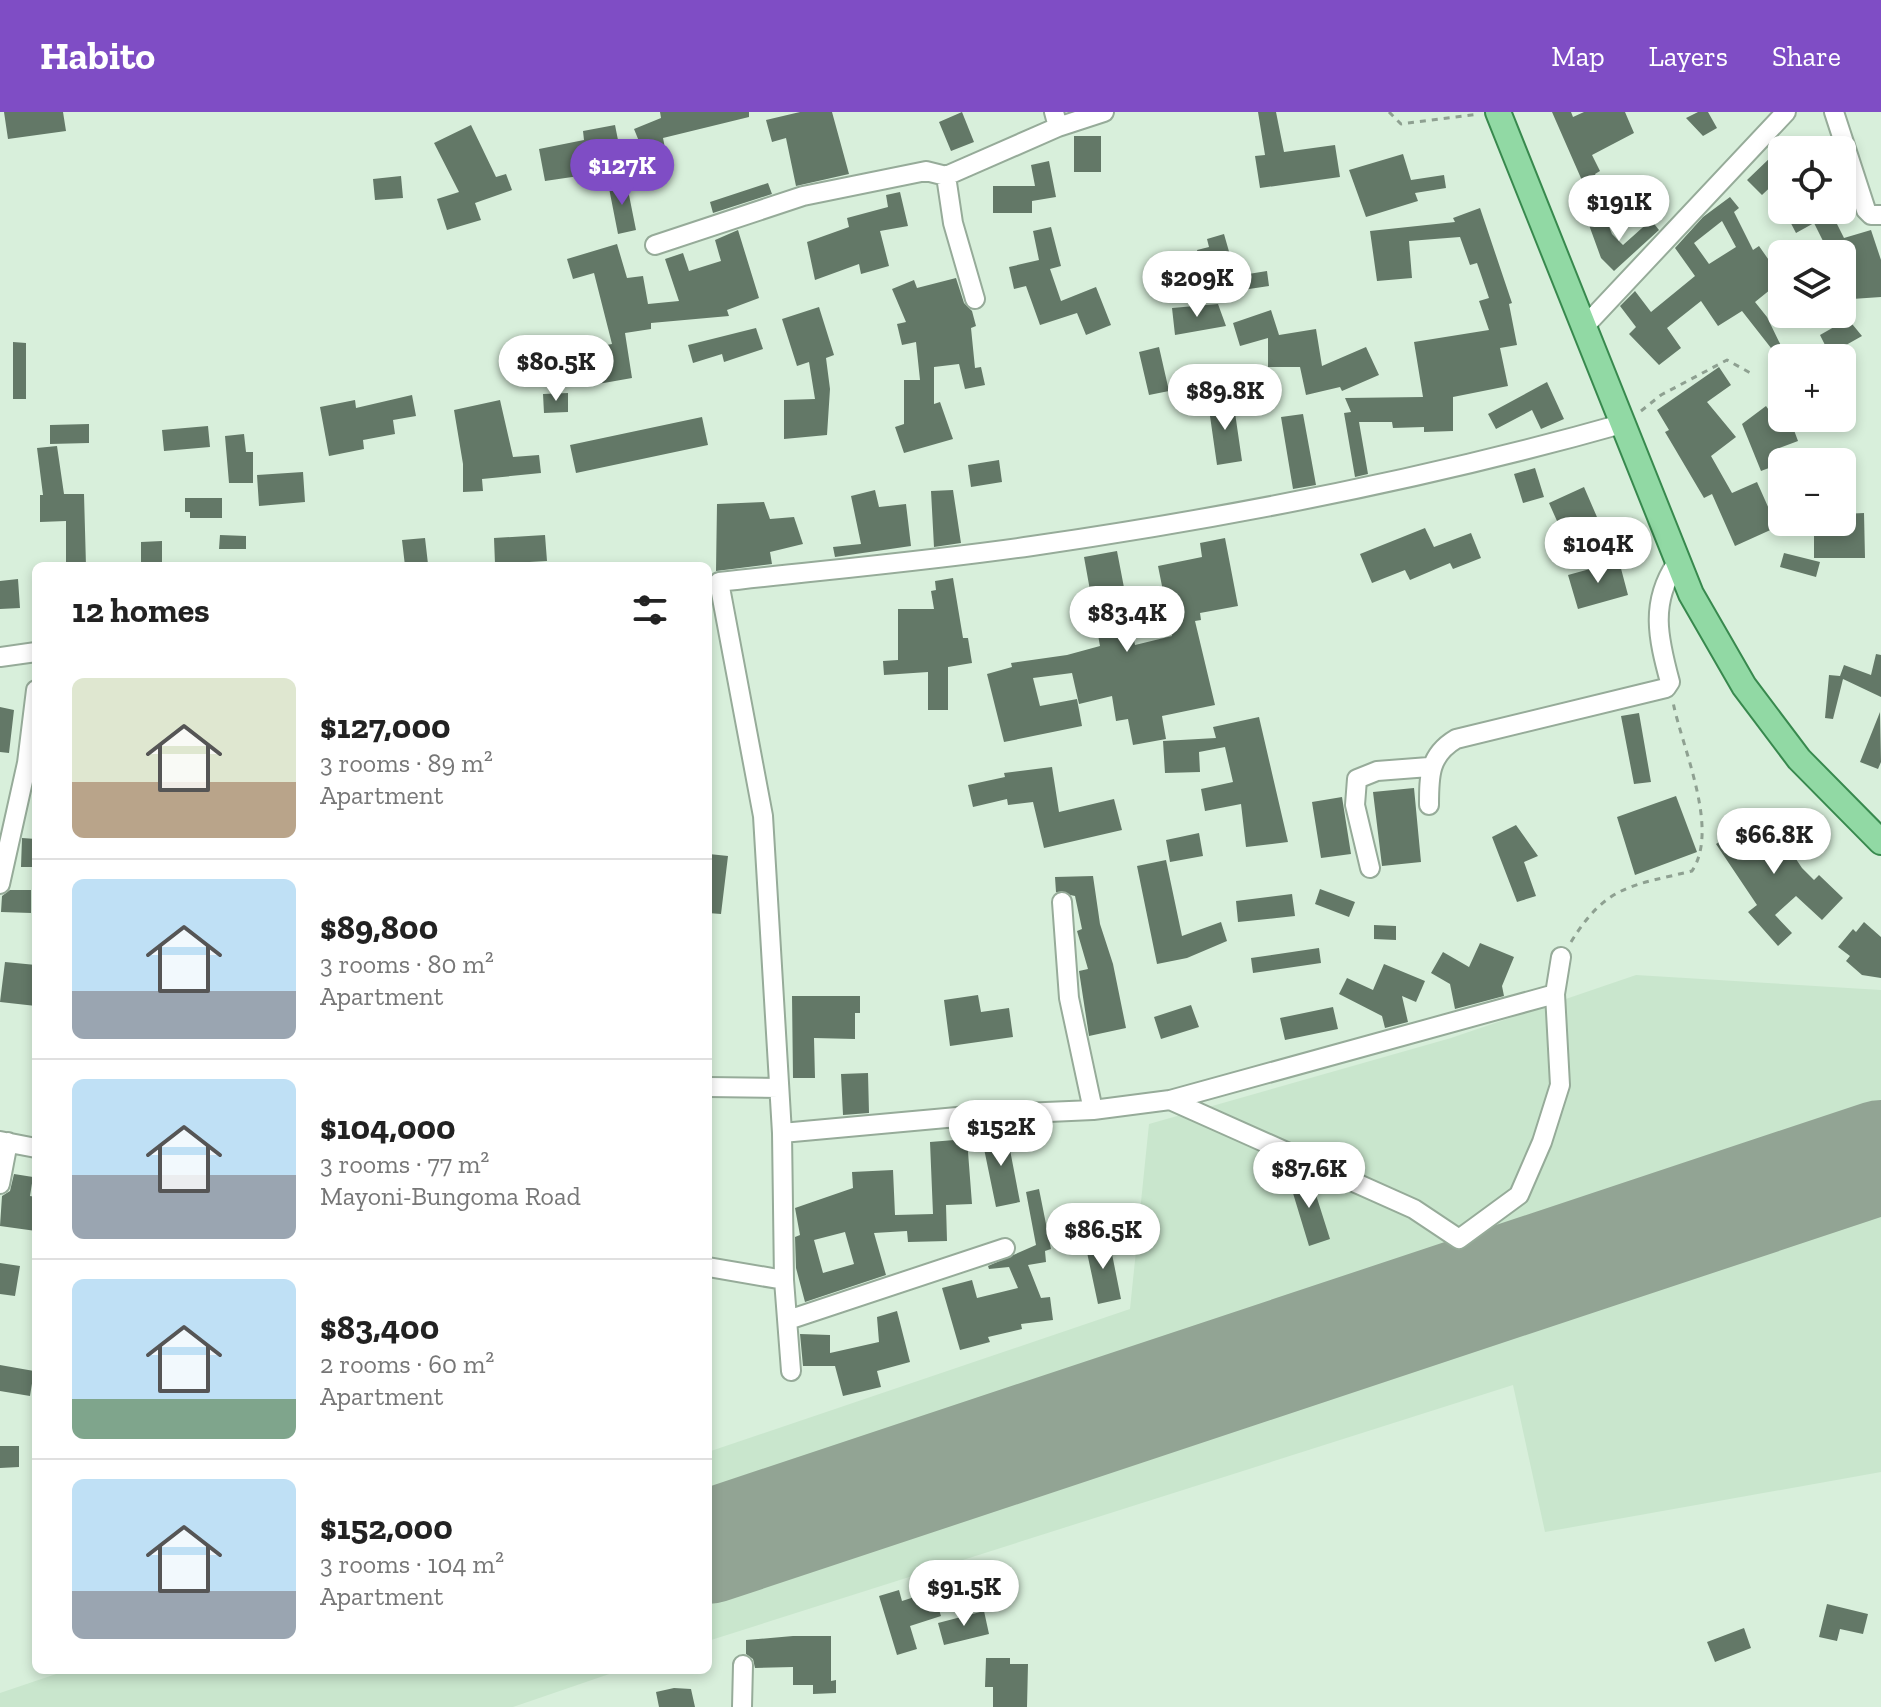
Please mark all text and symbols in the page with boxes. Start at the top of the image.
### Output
text: Habito [40,33,155,79]
text: Map [1551,40,1605,73]
text: Layers [1649,40,1728,73]
text: Share [1772,40,1841,73]
map controls [1768,136,1856,536]
button: locate [1768,136,1856,224]
pin: $127K [566,139,678,207]
text: $127K [588,149,656,181]
pin: $191K [1563,175,1675,243]
text: $191K [1586,185,1652,217]
button: layers [1768,240,1856,328]
pin: $209K [1141,251,1253,319]
text: $209K [1160,261,1234,293]
pin: $80.5K [491,335,621,403]
button: + [1768,344,1856,432]
text: $80.5K [517,345,595,377]
pin: $89.8K [1160,364,1290,432]
text: $89.8K [1186,374,1264,406]
button: − [1768,448,1856,536]
pin: $104K [1542,517,1654,585]
text: $104K [1563,527,1633,559]
pin: $83.4K [1062,586,1192,654]
icon: filters [628,588,672,632]
text: 12 homes [72,590,210,631]
text: $83.4K [1088,596,1166,628]
text: $127,000 [320,706,451,747]
icon: home [136,710,232,806]
text: 3 rooms · 89 m² [320,747,493,779]
text: Apartment [320,779,443,811]
pin: $66.8K [1709,808,1839,876]
text: $66.8K [1735,818,1813,850]
text: $89,800 [320,907,438,948]
icon: home [136,911,232,1007]
text: 3 rooms · 80 m² [320,948,494,980]
text: Apartment [320,980,443,1012]
pin: $152K [945,1100,1057,1168]
text: $104,000 [320,1107,456,1148]
text: $152K [967,1110,1035,1142]
icon: home [136,1111,232,1207]
pin: $87.6K [1244,1142,1374,1210]
text: 3 rooms · 77 m² [320,1148,489,1180]
text: $87.6K [1271,1152,1347,1184]
text: Mayoni-Bungoma Road [320,1180,581,1212]
pin: $86.5K [1038,1203,1168,1271]
text: $86.5K [1064,1213,1142,1245]
text: $83,400 [320,1307,439,1348]
icon: home [136,1311,232,1407]
text: 2 rooms · 60 m² [320,1348,494,1380]
text: Apartment [320,1380,443,1412]
text: $152,000 [320,1507,453,1548]
icon: home [136,1511,232,1607]
text: 3 rooms · 104 m² [320,1548,504,1580]
pin: $91.5K [899,1560,1029,1628]
text: $91.5K [927,1570,1001,1602]
text: Apartment [320,1580,443,1612]

